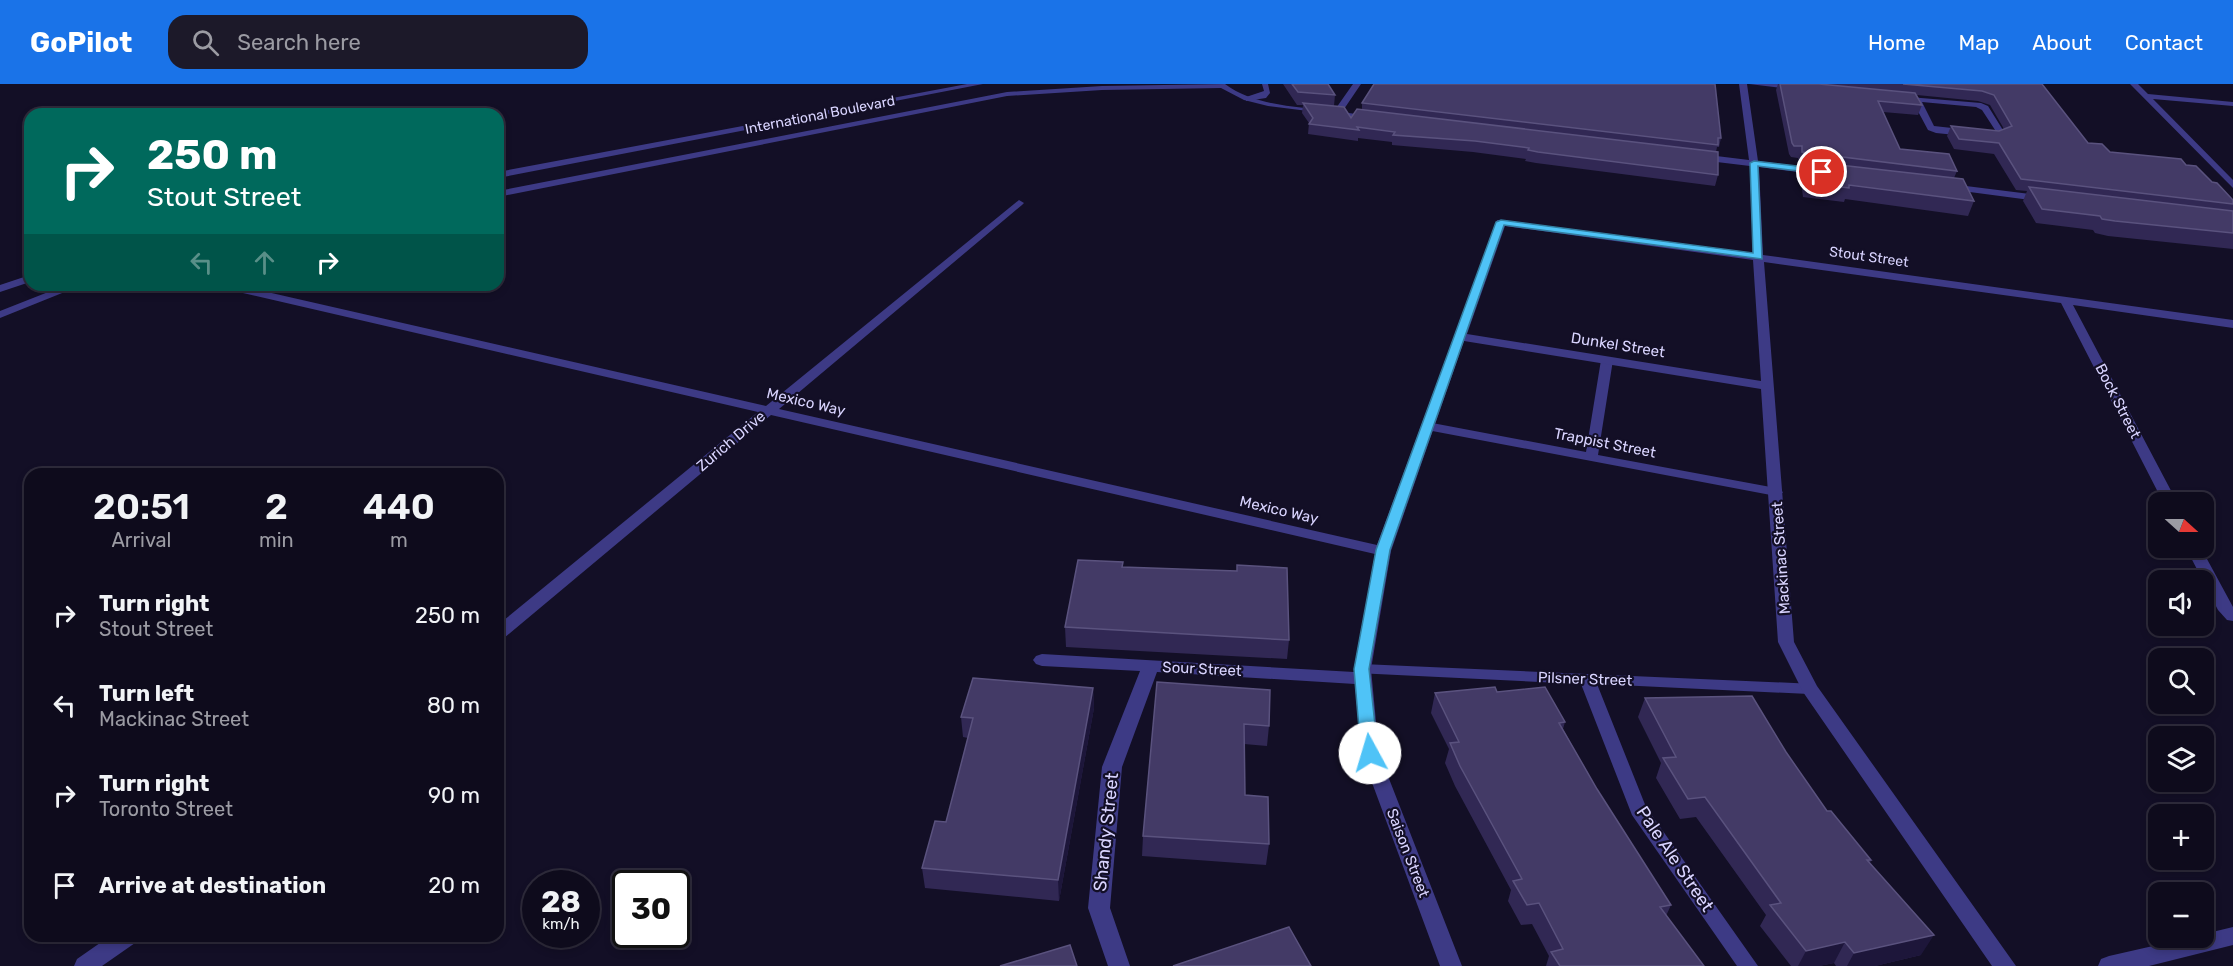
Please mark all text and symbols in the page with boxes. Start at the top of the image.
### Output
search box [168,15,588,69]
text: GoPilot [30,26,132,59]
icon: search [189,26,222,59]
text: Search here [237,29,361,56]
text: Home [1868,30,1925,55]
text: Map [1958,30,1999,55]
text: About [2032,30,2092,55]
text: Contact [2125,30,2203,55]
street label: International Boulevard [744,92,896,138]
text: 250 m [147,130,277,180]
icon: right [48,132,126,210]
pin [1796,146,1847,197]
icon: arrive [1805,155,1838,188]
text: Stout Street [147,181,301,213]
street label: Stout Street [1828,243,1910,271]
icon: left [185,246,218,279]
icon: ahead [248,246,281,279]
icon: right [311,246,344,279]
street label: Dunkel Street [1570,329,1666,361]
street label: Bock Street [2091,361,2145,442]
street label: Mexico Way [765,384,847,420]
street label: Zurich Drive [693,407,769,475]
street label: Trappist Street [1553,424,1658,462]
text: 20:51 [93,485,190,528]
text: 2 [265,485,288,528]
text: 440 [363,485,435,528]
street label: Mexico Way [1238,492,1320,528]
north arrow [2148,492,2214,558]
map controls [2148,492,2214,948]
street label: Mackinac Street [1768,501,1794,615]
text: Arrival [111,528,171,552]
text: min [259,528,294,552]
text: m [390,528,408,552]
button: sound [2148,570,2214,636]
text: Turn right [99,590,209,617]
icon: right [48,599,81,632]
text: 250 m [415,602,480,629]
text: Stout Street [99,617,213,641]
button: search [2148,648,2214,714]
street label: Sour Street [1162,658,1242,680]
street label: Pilsner Street [1537,668,1633,690]
text: Turn left [99,680,194,707]
icon: left [48,689,81,722]
text: 80 m [427,692,480,719]
text: Mackinac Street [99,707,249,731]
position arrow [1338,721,1402,785]
button: layers [2148,726,2214,792]
text: Turn right [99,770,209,797]
street label: Shandy Street [1089,771,1123,893]
icon: right [48,779,81,812]
text: 90 m [428,782,480,809]
text: Toronto Street [99,797,233,821]
street label: Pale Ale Street [1632,802,1718,916]
button: + [2148,804,2214,870]
street label: Saison Street [1383,806,1433,900]
icon: arrive [48,869,81,902]
speed limit sign: 30 [612,870,690,948]
text: Arrive at destination [99,872,326,899]
text: 20 m [428,872,480,899]
button: − [2148,882,2214,948]
text: 28 [541,884,581,920]
text: km/h [542,915,580,933]

